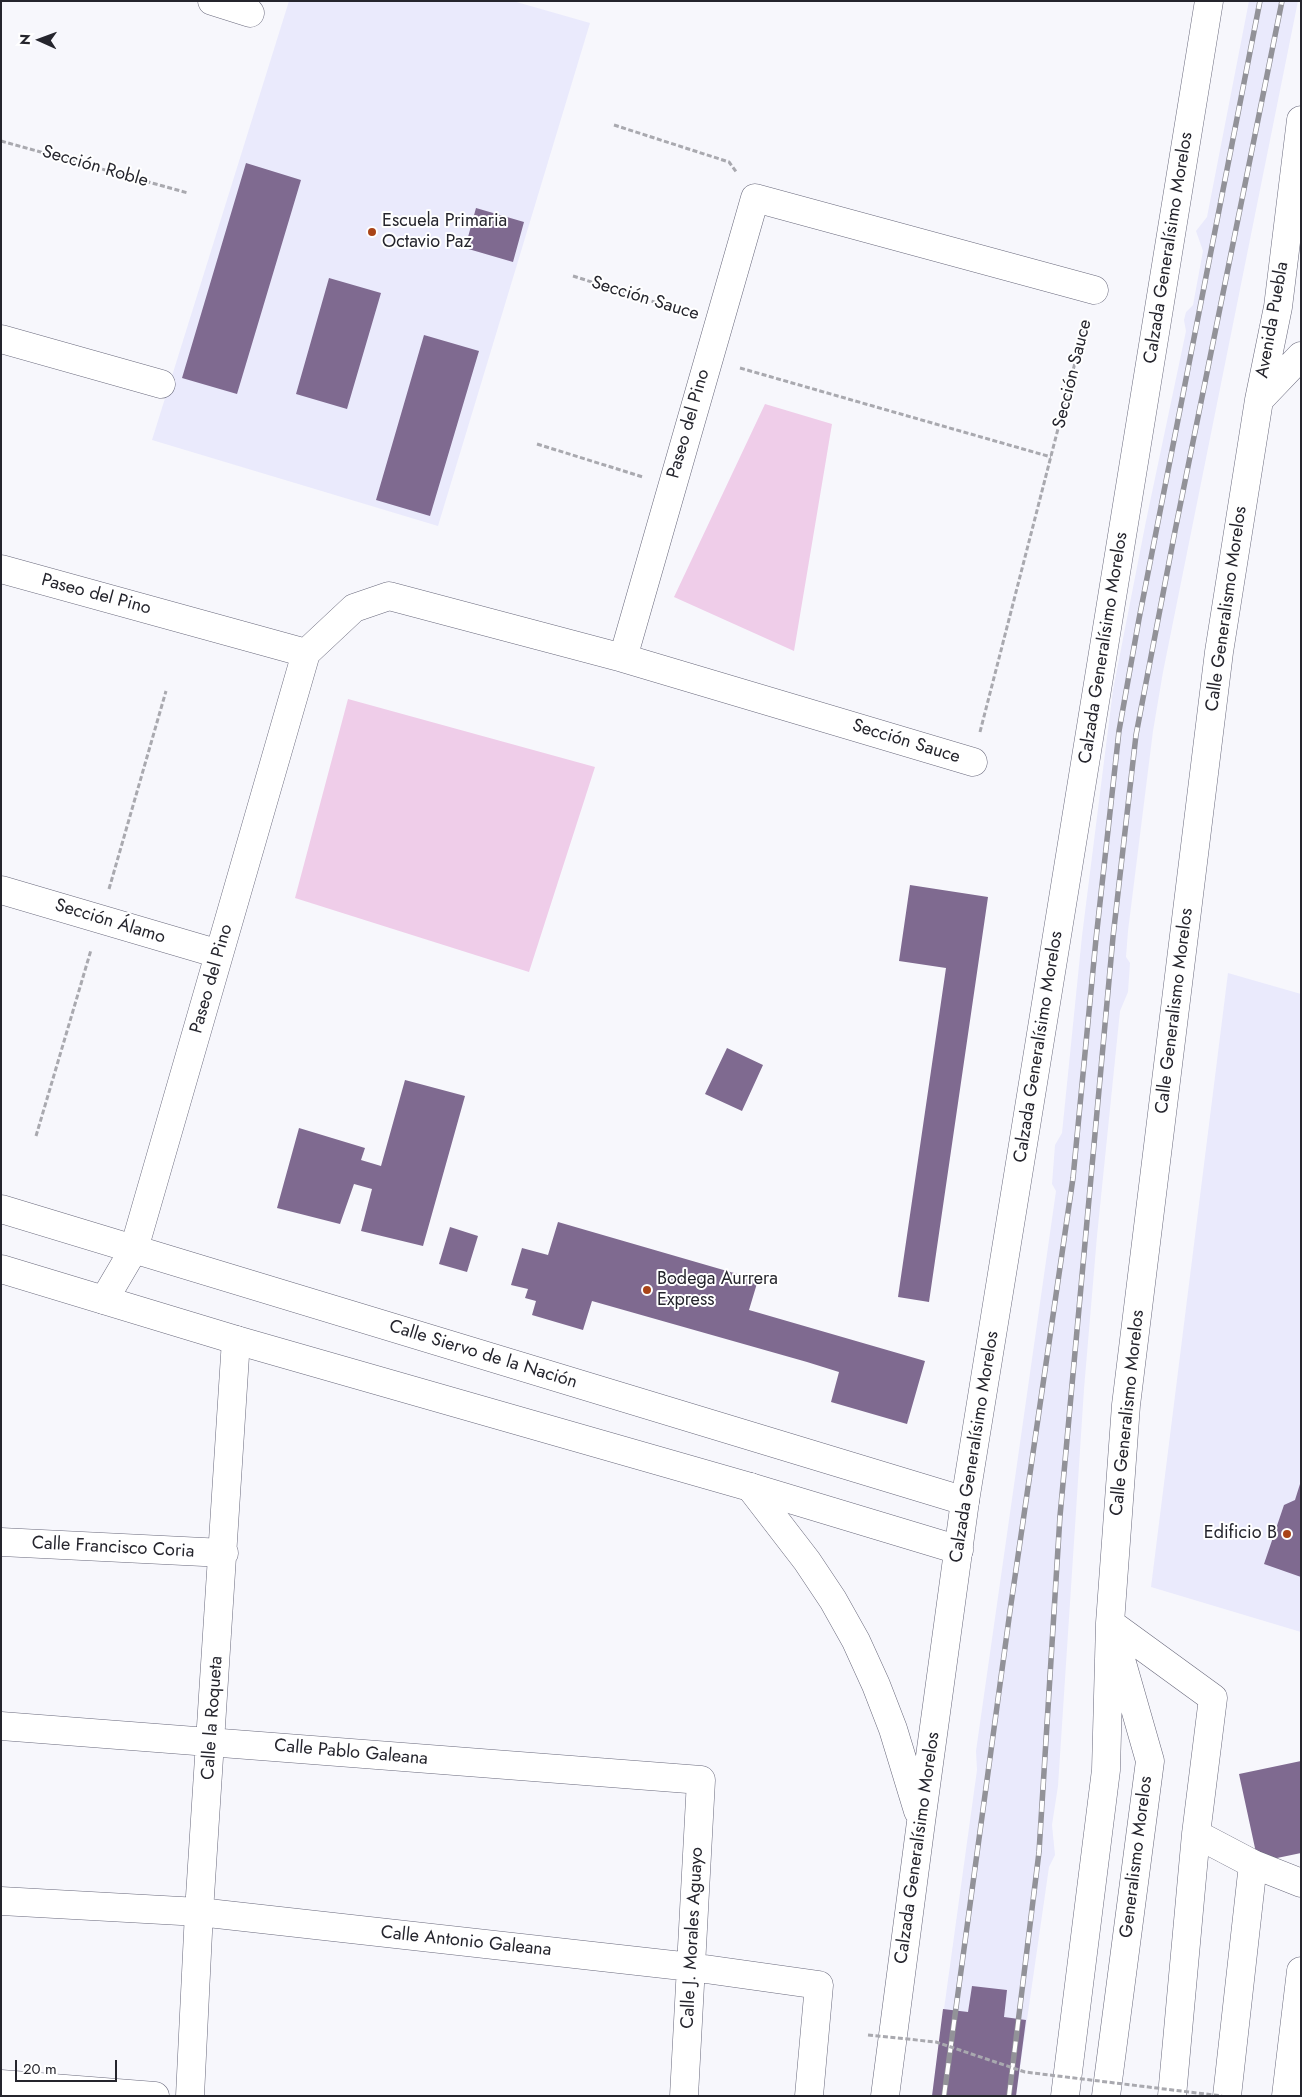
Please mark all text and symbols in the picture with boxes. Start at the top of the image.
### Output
north arrow [15,15,65,65]
text: N [15,34,35,45]
street label: Calzada Generalísimo Morelos [1140,131,1198,365]
street label: Sección Roble [40,142,150,192]
place label: Escuela Primaria Octavio Paz [382,211,507,253]
marker: Escuela Primaria Octavio Paz [366,226,378,238]
street label: Avenida Puebla [1252,260,1294,380]
street label: Sección Sauce [589,272,701,326]
street label: Sección Sauce [1049,317,1097,431]
street label: Paseo del Pino [663,367,715,481]
street label: Calle Generalismo Morelos [1202,505,1252,713]
street label: Calzada Generalísimo Morelos [1075,531,1133,765]
street label: Paseo del Pino [39,570,153,620]
street label: Sección Sauce [850,715,962,769]
street label: Sección Álamo [52,895,168,949]
street label: Calle Generalismo Morelos [1152,907,1198,1115]
street label: Paseo del Pino [186,922,238,1036]
street label: Calzada Generalísimo Morelos [1010,930,1068,1164]
place label: Bodega Aurrera Express [657,1269,778,1312]
marker: Bodega Aurrera Express [641,1284,653,1296]
street label: Calle Generalismo Morelos [1106,1309,1150,1517]
street label: Calle Siervo de la Nación [386,1316,580,1394]
street label: Calzada Generalísimo Morelos [946,1330,1004,1564]
place label: Edificio B [1204,1523,1277,1545]
marker: Edificio B [1281,1528,1293,1540]
street label: Calle Francisco Coria [31,1533,195,1563]
street label: Calle la Roqueta [198,1655,228,1781]
street label: Calzada Generalísimo Morelos [891,1731,945,1965]
street label: Calle Pablo Galeana [273,1736,429,1770]
street label: Generalismo Morelos [1116,1775,1158,1939]
street label: Calle J. Morales Aguayo [677,1847,709,2029]
street label: Calle Antonio Galeana [380,1922,552,1962]
scale bar [18,2050,120,2082]
text: 20 m [23,2058,57,2080]

